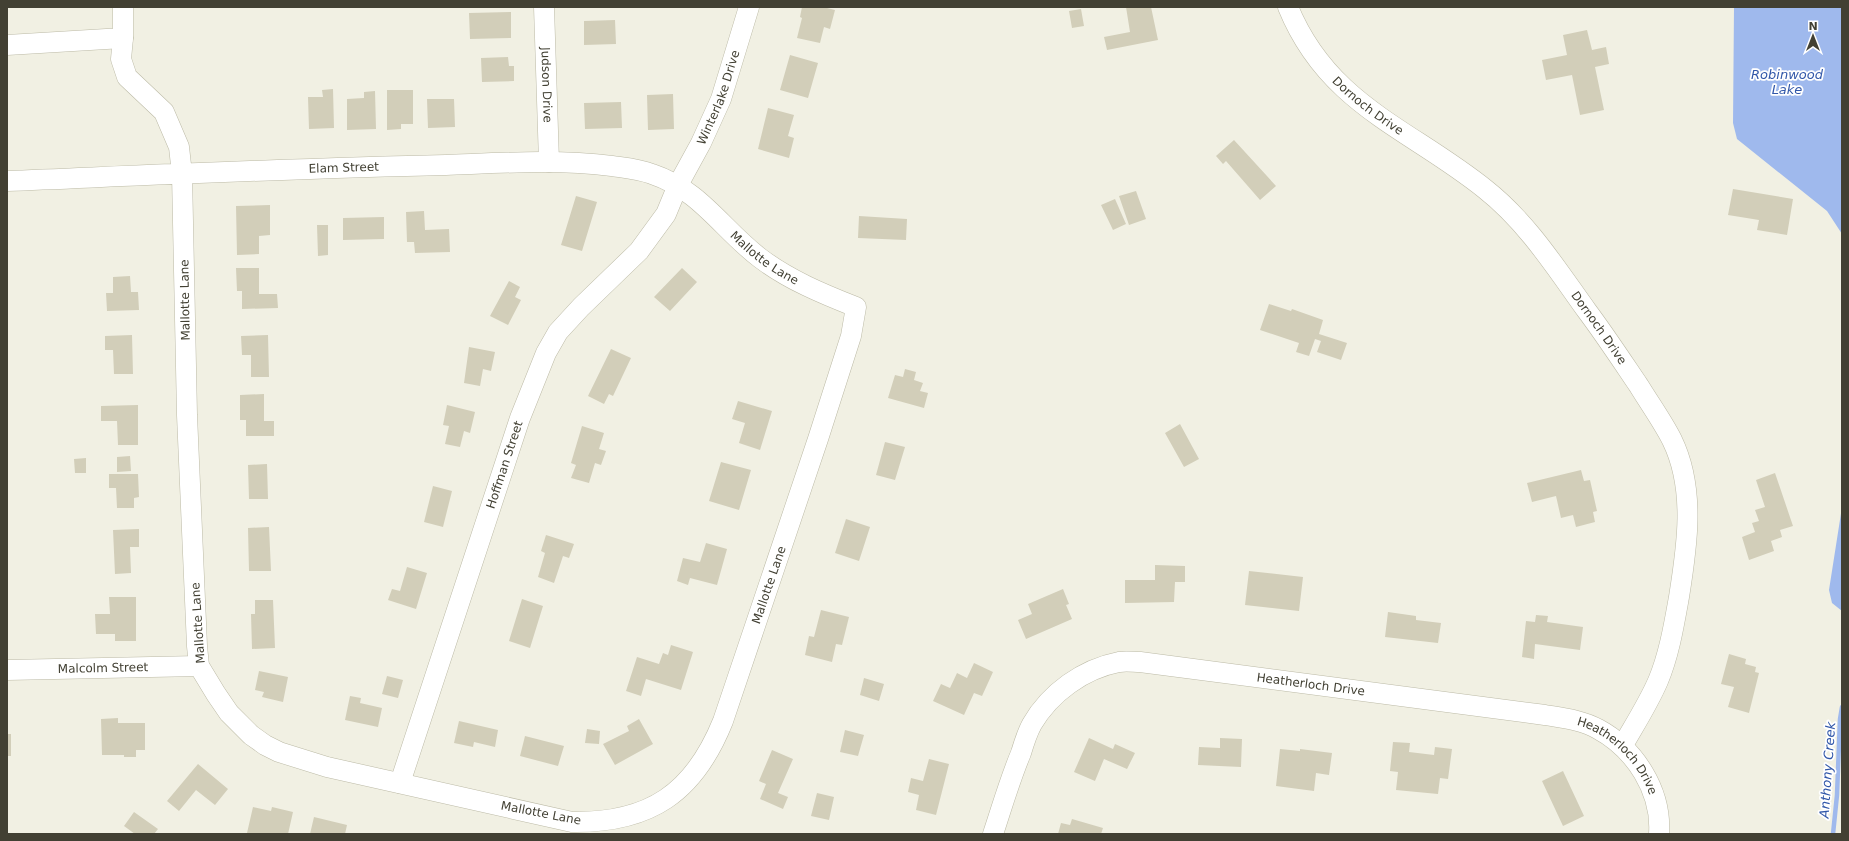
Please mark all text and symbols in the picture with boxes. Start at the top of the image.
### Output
north arrow [1793,16,1833,56]
text: N [1808,20,1818,33]
street label: Judson Drive [538,46,555,123]
street label: Winterlake Drive [694,49,742,147]
water label: Robinwood Lake [1751,67,1824,97]
street label: Dornoch Drive [1329,74,1406,138]
street label: Elam Street [308,160,379,176]
street label: Mallotte Lane [727,228,801,288]
street label: Mallotte Lane [177,259,193,341]
street label: Dornoch Drive [1568,289,1629,367]
street label: Hoffman Street [484,419,526,510]
street label: Mallotte Lane [749,544,789,626]
street label: Mallotte Lane [188,582,208,664]
street label: Malcolm Street [58,660,149,676]
street label: Heatherloch Drive [1256,670,1366,698]
street label: Heatherloch Drive [1576,714,1660,797]
water label: Anthony Creek [1817,721,1838,820]
street label: Mallotte Lane [500,798,582,828]

